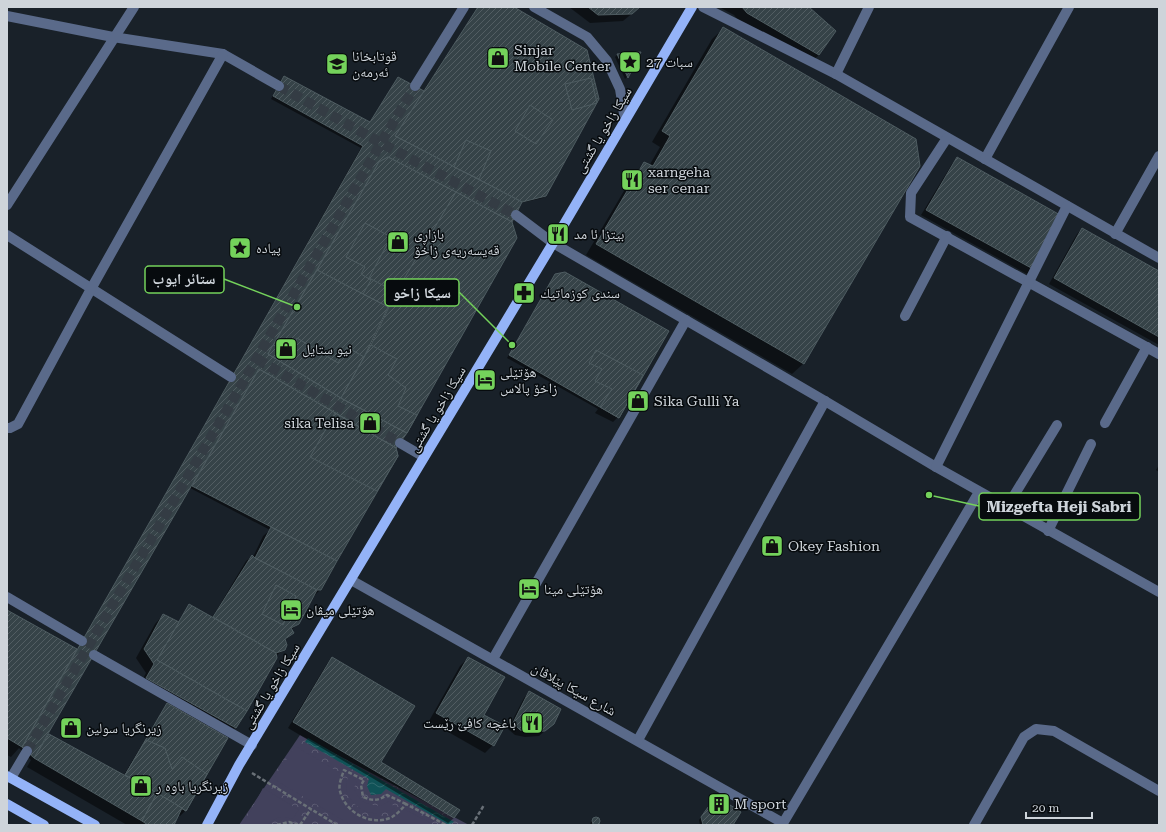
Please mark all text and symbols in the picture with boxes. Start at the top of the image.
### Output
place label: Sinjar Mobile Center [514,42,610,74]
shop icon: Sinjar Mobile Center [485,45,511,71]
place label: قوتابخانا ئه‌رمه‌ن [352,48,397,81]
place icon: 27 سبات [617,49,643,75]
school or university icon: قوتابخانا ئه‌رمه‌ن [324,51,350,77]
place label: 27 سبات [646,54,693,70]
street label: سیکا زاخو یا گشتى [571,84,636,176]
place label: xarngeha ser cenar [648,164,711,196]
restaurant icon: xarngeha ser cenar [619,167,645,193]
restaurant icon: بيتزا ئا مد [545,221,571,247]
place label: بازاڕی قەیسەریەی زاخۆ [414,226,500,259]
place label: بيتزا ئا مد [574,226,625,243]
shop icon: بازاڕی قەیسەریەی زاخۆ [385,229,411,255]
place icon: پیادە [227,235,253,261]
place label: پیادە [256,240,281,257]
callout: ستائر ايوب [145,266,224,293]
text: ستائر ايوب [153,270,215,288]
callout: سيكا زاخو [385,279,459,306]
pharmacy icon: سندی کوزماتیك [511,280,537,306]
text: سيكا زاخو [393,284,451,302]
place label: سندی کوزماتیك [540,285,620,302]
shop icon: نيو ستايل [273,336,299,362]
place label: نيو ستايل [302,341,352,358]
street label: سیکا زاخو یا گشتى [405,363,470,455]
place label: هۆتێلی زاخۆ پالاس [500,364,558,397]
hotel icon: هۆتێلی زاخۆ پالاس [472,367,498,393]
shop icon: Sika Gulli Ya [625,388,651,414]
place label: Sika Gulli Ya [654,393,740,409]
shop icon: sika Telisa [357,410,383,436]
place label: sika Telisa [284,415,354,431]
callout: Mizgefta Heji Sabri [979,493,1140,520]
text: Mizgefta Heji Sabri [986,498,1132,516]
shop icon: Okey Fashion [759,533,785,559]
place label: Okey Fashion [788,538,880,554]
hotel icon: هۆتێلی مینا [516,576,542,602]
place label: هۆتێلی مینا [544,581,603,598]
hotel icon: هۆتێلی میڤان [278,597,304,623]
place label: هۆتێلی میڤان [306,602,375,619]
street label: سیکا زاخو یا گشتى [239,640,304,732]
street label: شارع سيكا پێلاڤان [528,659,619,721]
restaurant icon: باغچه‌ كافێ رێست [519,710,545,736]
shop icon: زيرنگريا سولين [58,715,84,741]
place label: باغچه‌ كافێ رێست [423,715,516,732]
place label: زيرنگريا سولين [86,720,162,737]
shop icon: زيرنگريا باوه ر [128,773,154,799]
place label: زيرنگريا باوه ر [155,778,228,795]
building icon: M sport [706,791,732,817]
scale bar [1026,794,1092,820]
place label: M sport [734,796,786,812]
text: 20 m [1032,801,1059,815]

